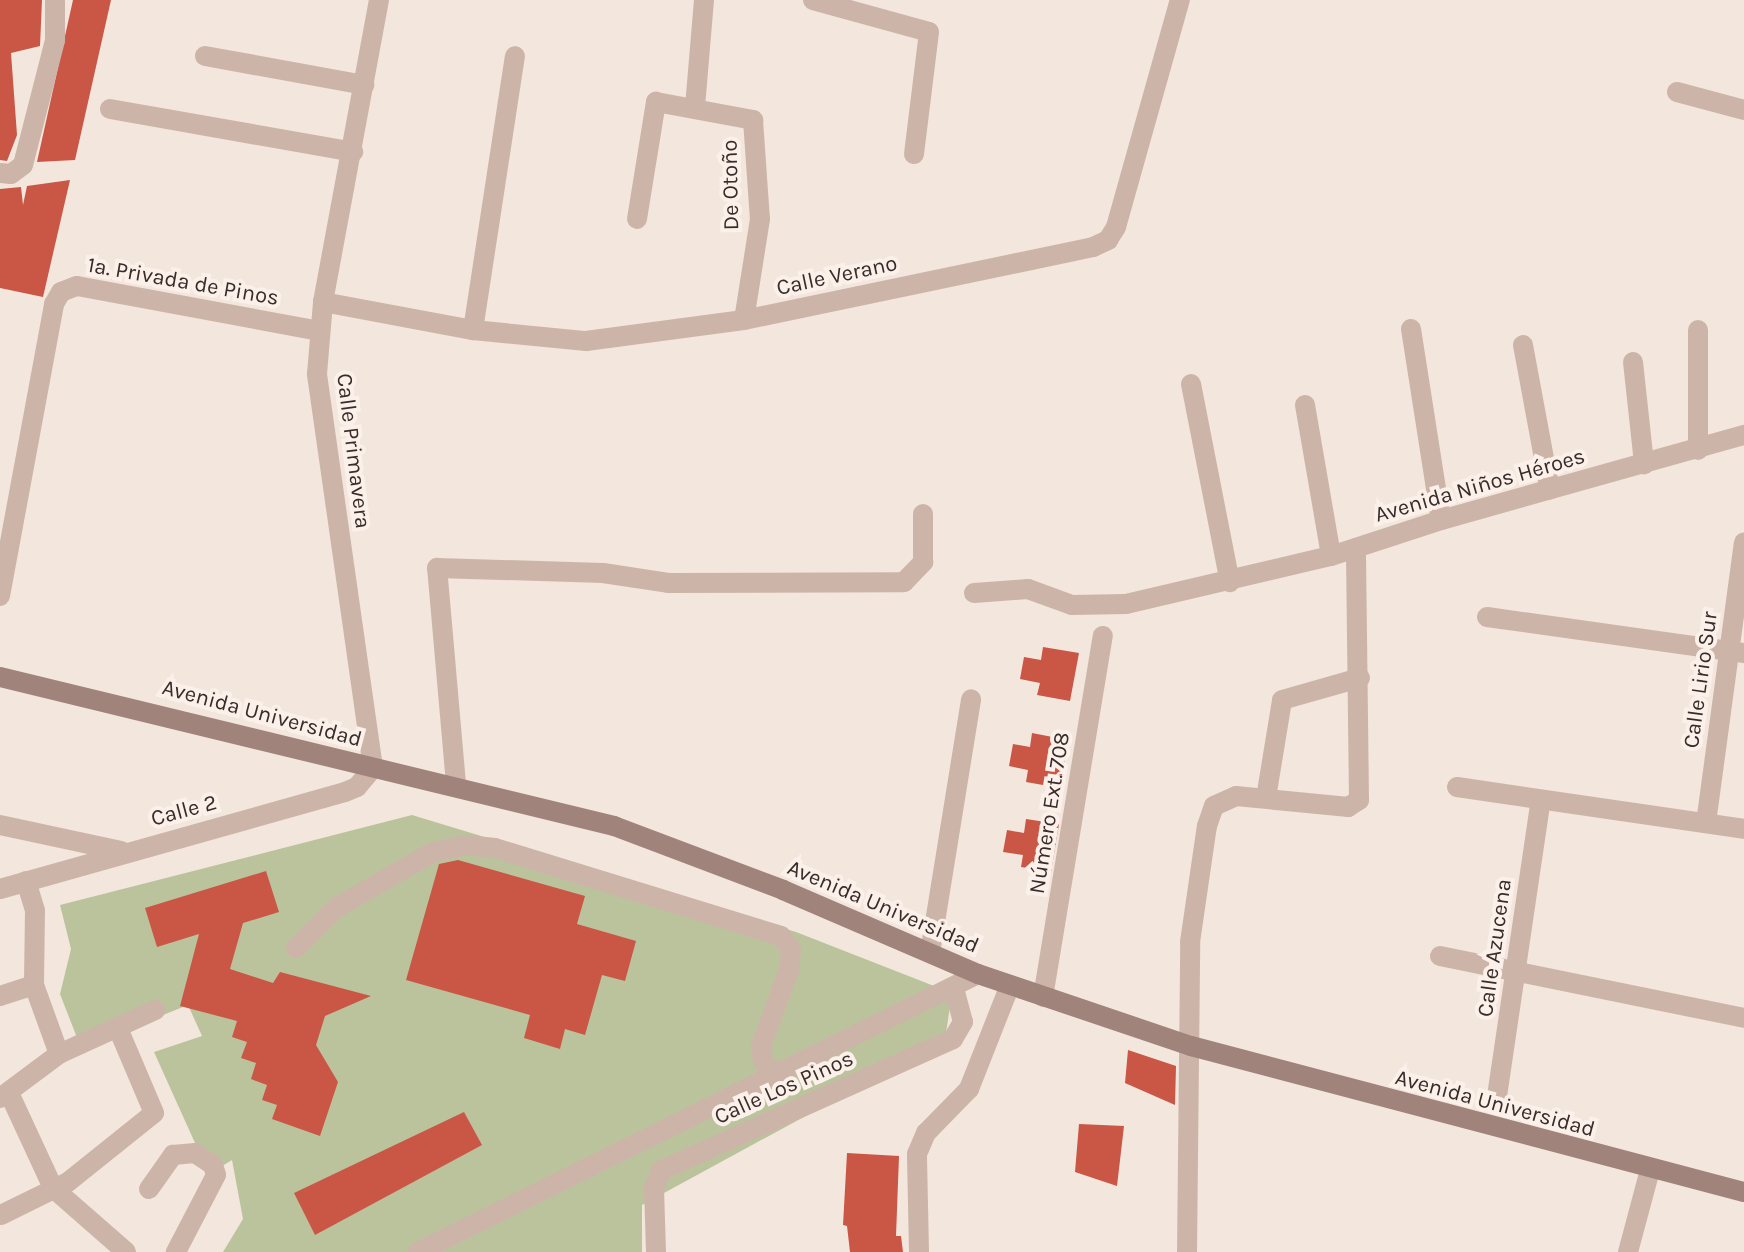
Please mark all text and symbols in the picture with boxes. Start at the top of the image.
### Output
street label: De Otoño [717,139,745,231]
street label: Calle Verano [774,250,900,302]
street label: 1a. Privada de Pinos [85,252,281,312]
street label: Calle Primavera [330,372,376,530]
street label: Avenida Niños Héroes [1372,443,1588,529]
street label: Calle Lirio Sur [1678,610,1724,750]
street label: Avenida Universidad [159,675,365,753]
street label: Número Ext. 708 [1024,730,1076,896]
street label: Calle 2 [148,790,220,832]
street label: Avenida Universidad [783,855,983,959]
street label: Calle Azucena [1472,877,1518,1019]
street label: Calle Los Pinos [711,1046,857,1130]
street label: Avenida Universidad [1392,1065,1598,1143]

